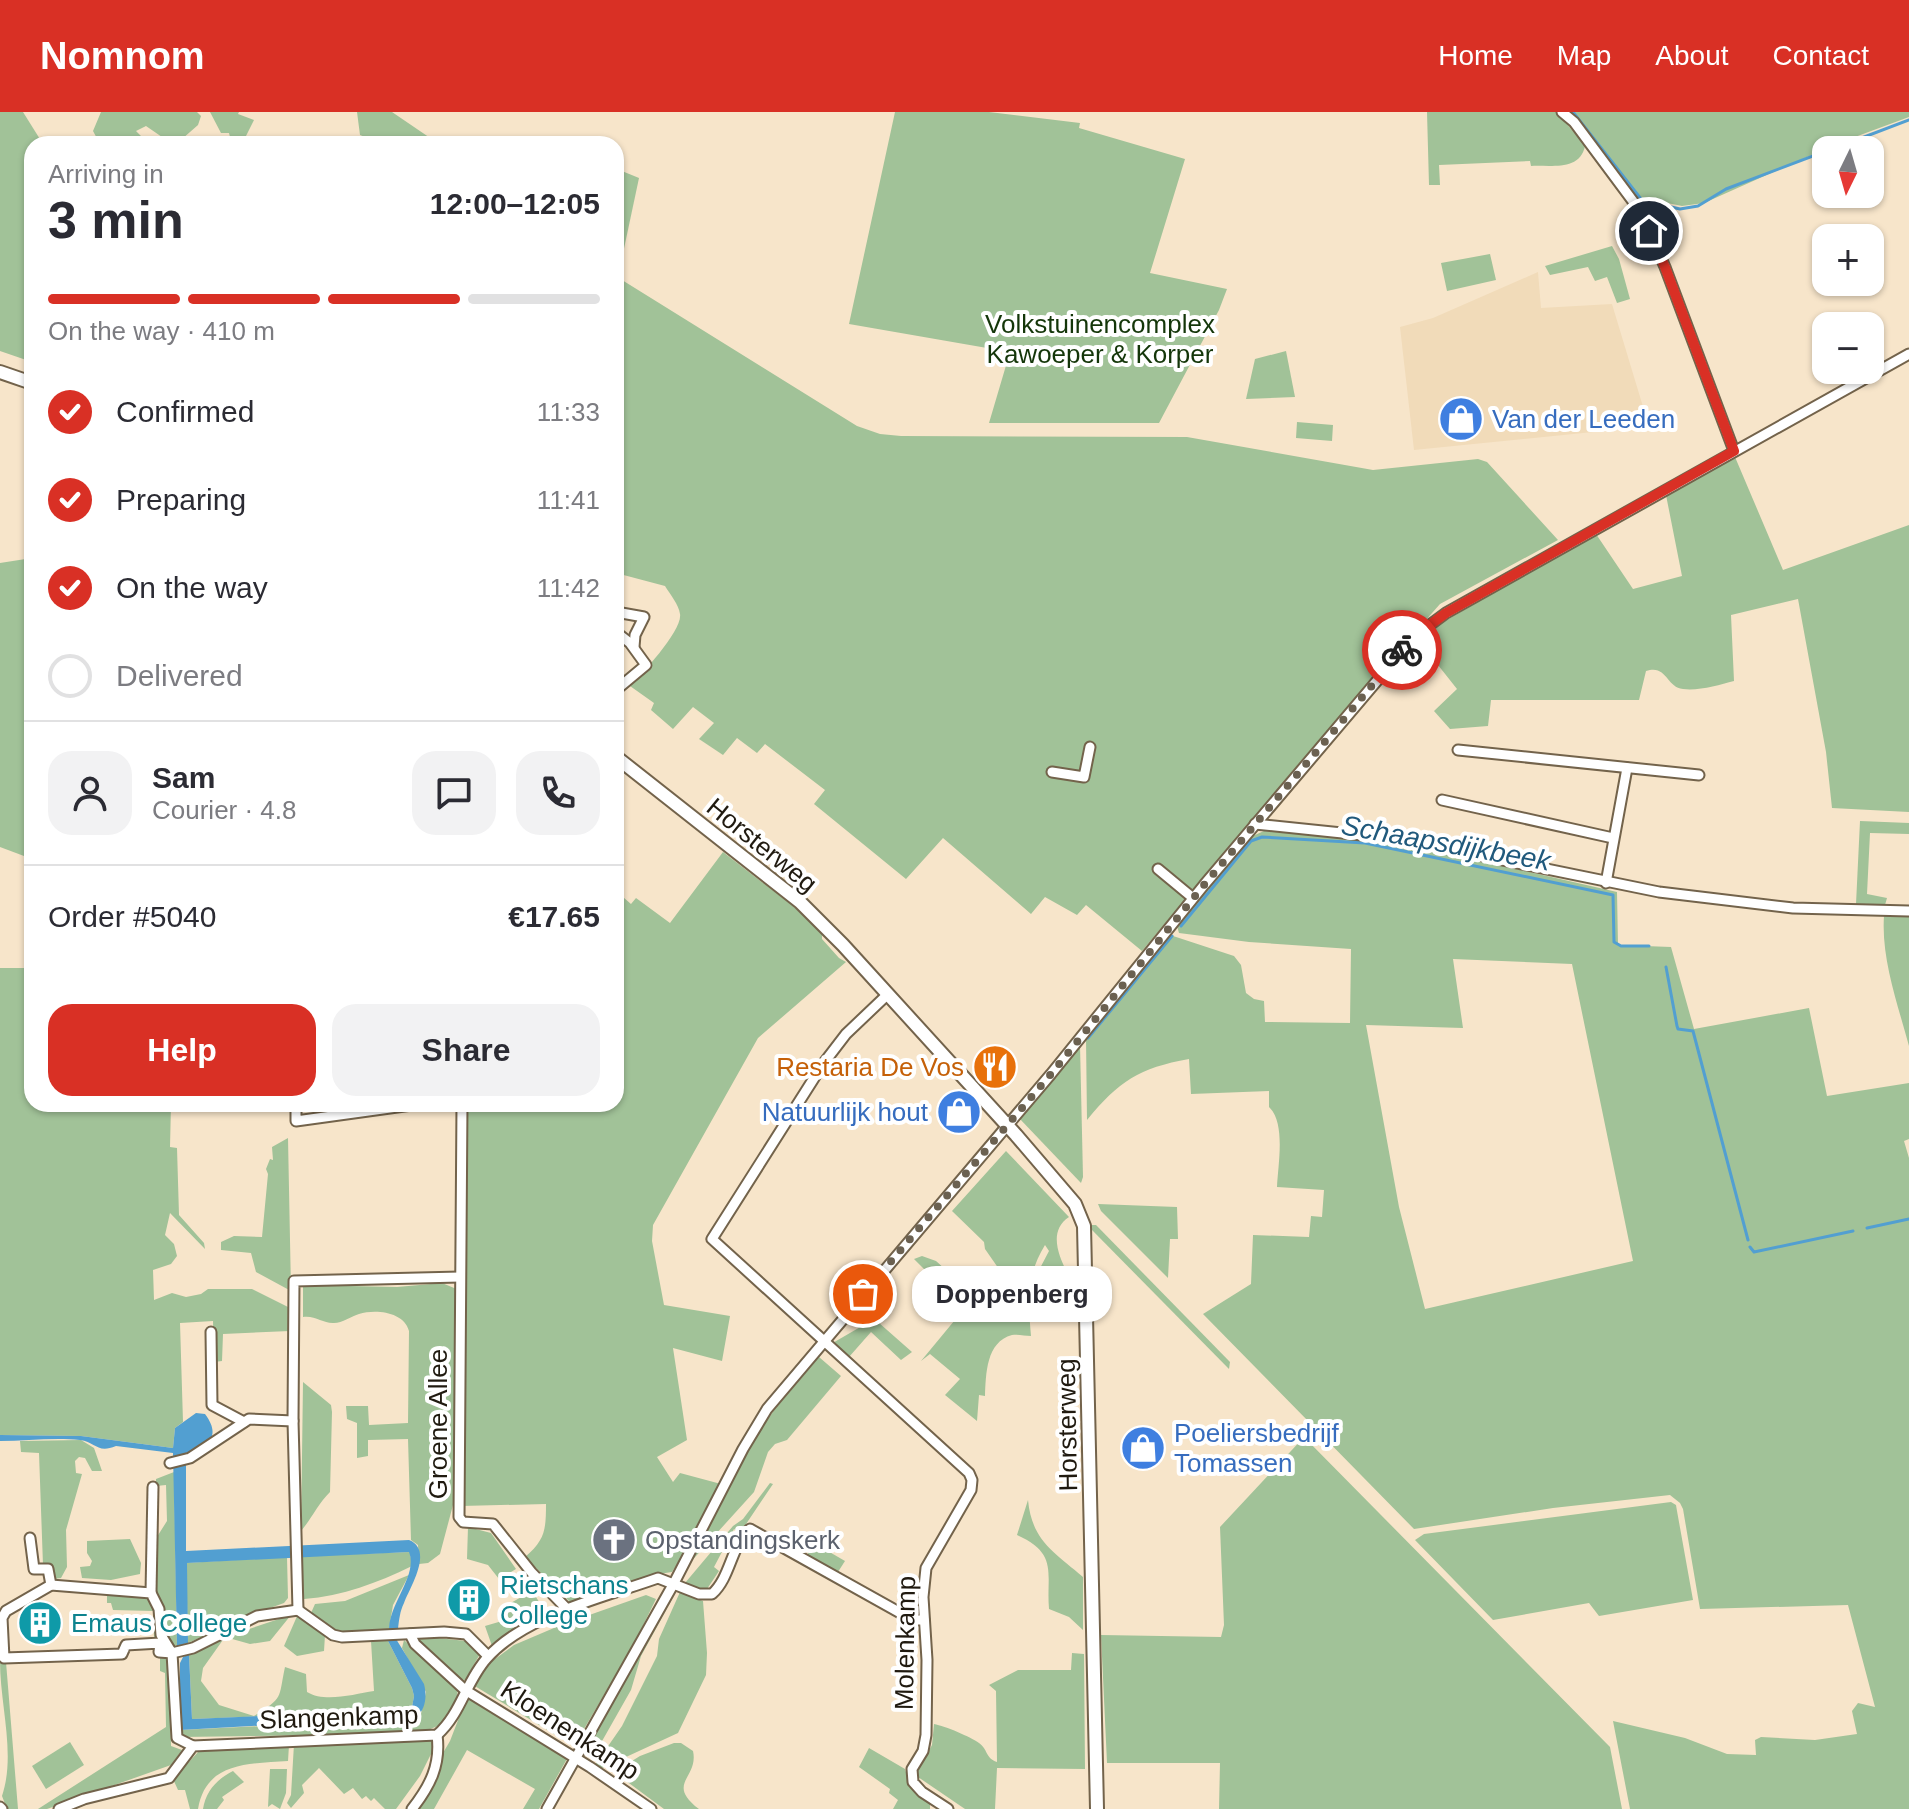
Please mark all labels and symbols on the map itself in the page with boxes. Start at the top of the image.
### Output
north arrow [1812,136,1884,208]
pin [1615,197,1683,265]
park label: Volkstuinencomplex Kawoeper & Korper [985,309,1215,369]
shop icon: Van der Leeden [1437,395,1485,443]
place label: Van der Leeden [1492,404,1675,434]
courier [1362,610,1442,690]
street label: Horsterweg [701,792,823,898]
water label: Schaapsdijkbeek [1339,809,1555,877]
restaurant icon: Restaria De Vos [971,1043,1019,1091]
place label: Restaria De Vos [776,1052,964,1082]
shop icon: Natuurlijk hout [935,1088,983,1136]
place label: Natuurlijk hout [762,1097,929,1127]
pin [829,1260,897,1328]
callout: Doppenberg [911,1266,1111,1322]
street label: Groene Allee [423,1349,453,1499]
street label: Horsterweg [1051,1358,1083,1492]
place label: Poeliersbedrijf Tomassen [1174,1418,1340,1478]
shop icon: Poeliersbedrijf Tomassen [1119,1424,1167,1472]
church icon: Opstandingskerk [590,1516,638,1564]
place label: Opstandingskerk [645,1525,841,1555]
place label: Rietschans College [500,1570,629,1630]
building icon: Rietschans College [445,1576,493,1624]
street label: Molenkamp [889,1576,921,1710]
building icon: Emaus College [16,1599,64,1647]
place label: Emaus College [71,1608,247,1638]
street label: Kloenenkamp [495,1674,645,1786]
street label: Slangenkamp [259,1699,419,1735]

